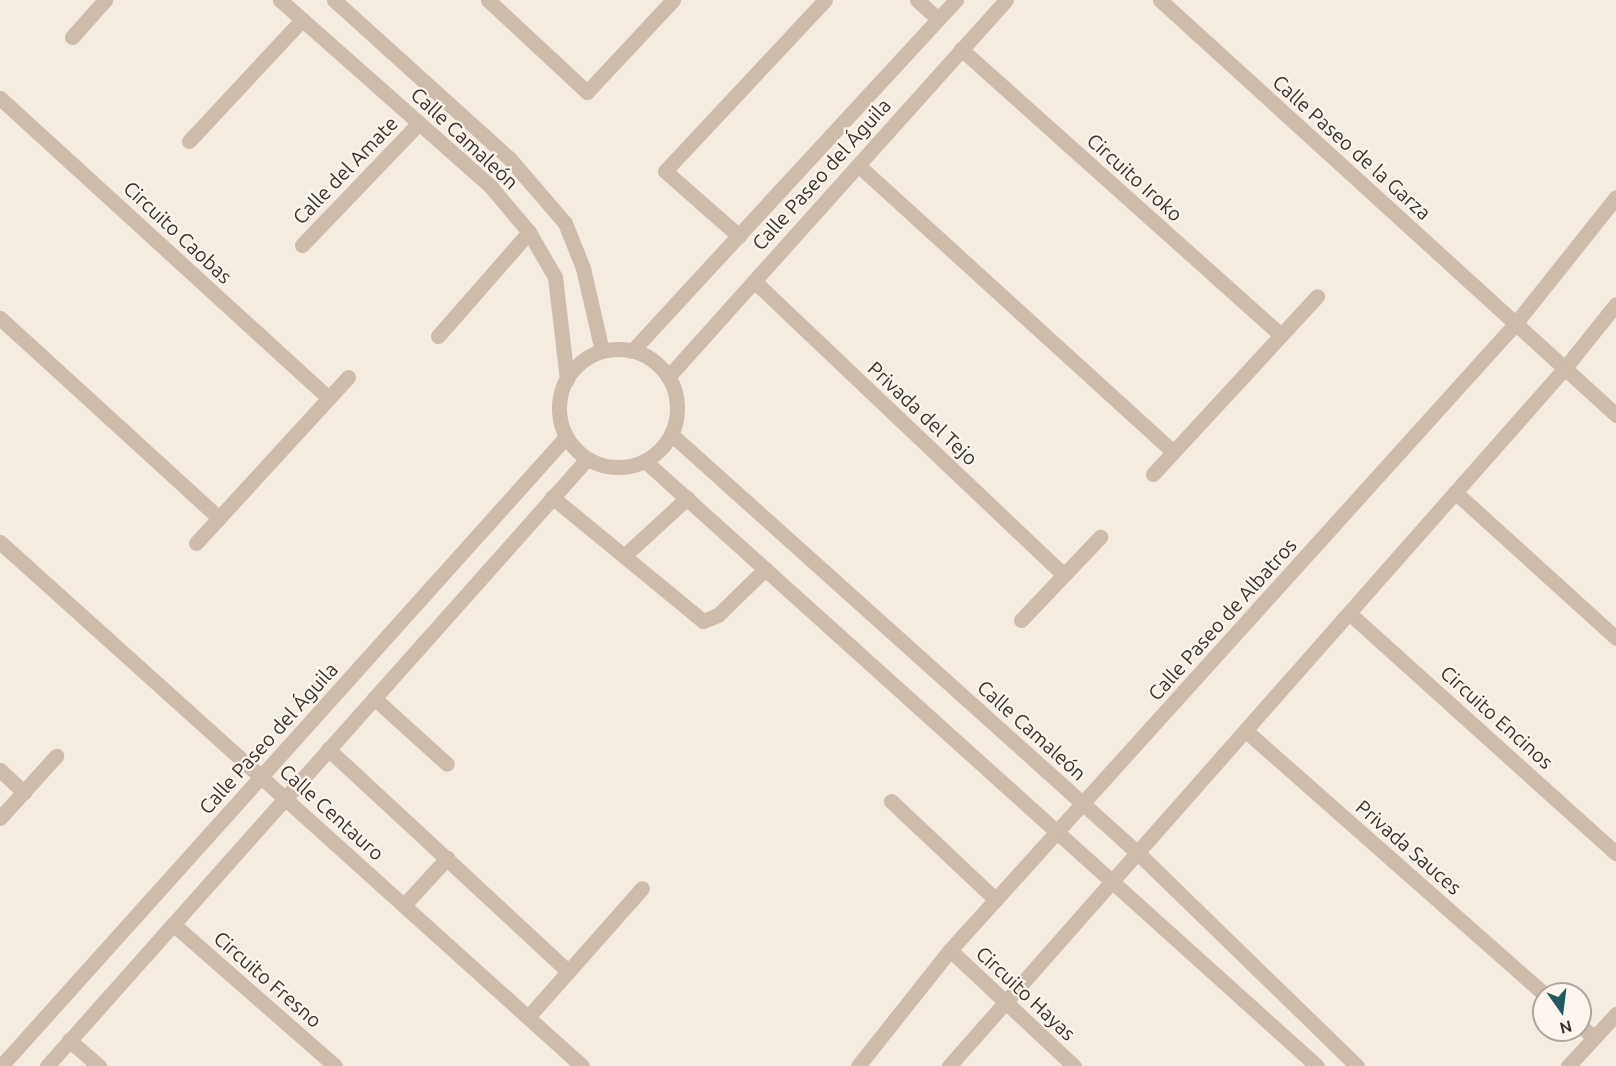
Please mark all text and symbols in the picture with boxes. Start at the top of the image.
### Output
street label: Calle Paseo de la Garza [1268,70,1436,224]
street label: Calle Camaleón [406,82,524,194]
street label: Calle Paseo del Águila [747,93,895,255]
street label: Calle del Amate [288,111,402,229]
street label: Circuito Iroko [1082,128,1188,226]
street label: Circuito Caobas [119,176,237,288]
street label: Privada del Tejo [863,356,983,470]
street label: Calle Paseo de Albatros [1143,533,1301,705]
street label: Calle Paseo del Águila [194,657,342,819]
street label: Circuito Encinos [1436,660,1558,774]
street label: Calle Camaleón [973,675,1091,785]
street label: Calle Centauro [275,759,389,865]
street label: Privada Sauces [1351,795,1467,899]
street label: Circuito Fresno [209,926,327,1032]
street label: Circuito Hayas [971,941,1081,1045]
north arrow [1532,982,1592,1042]
text: N [1558,1017,1574,1038]

